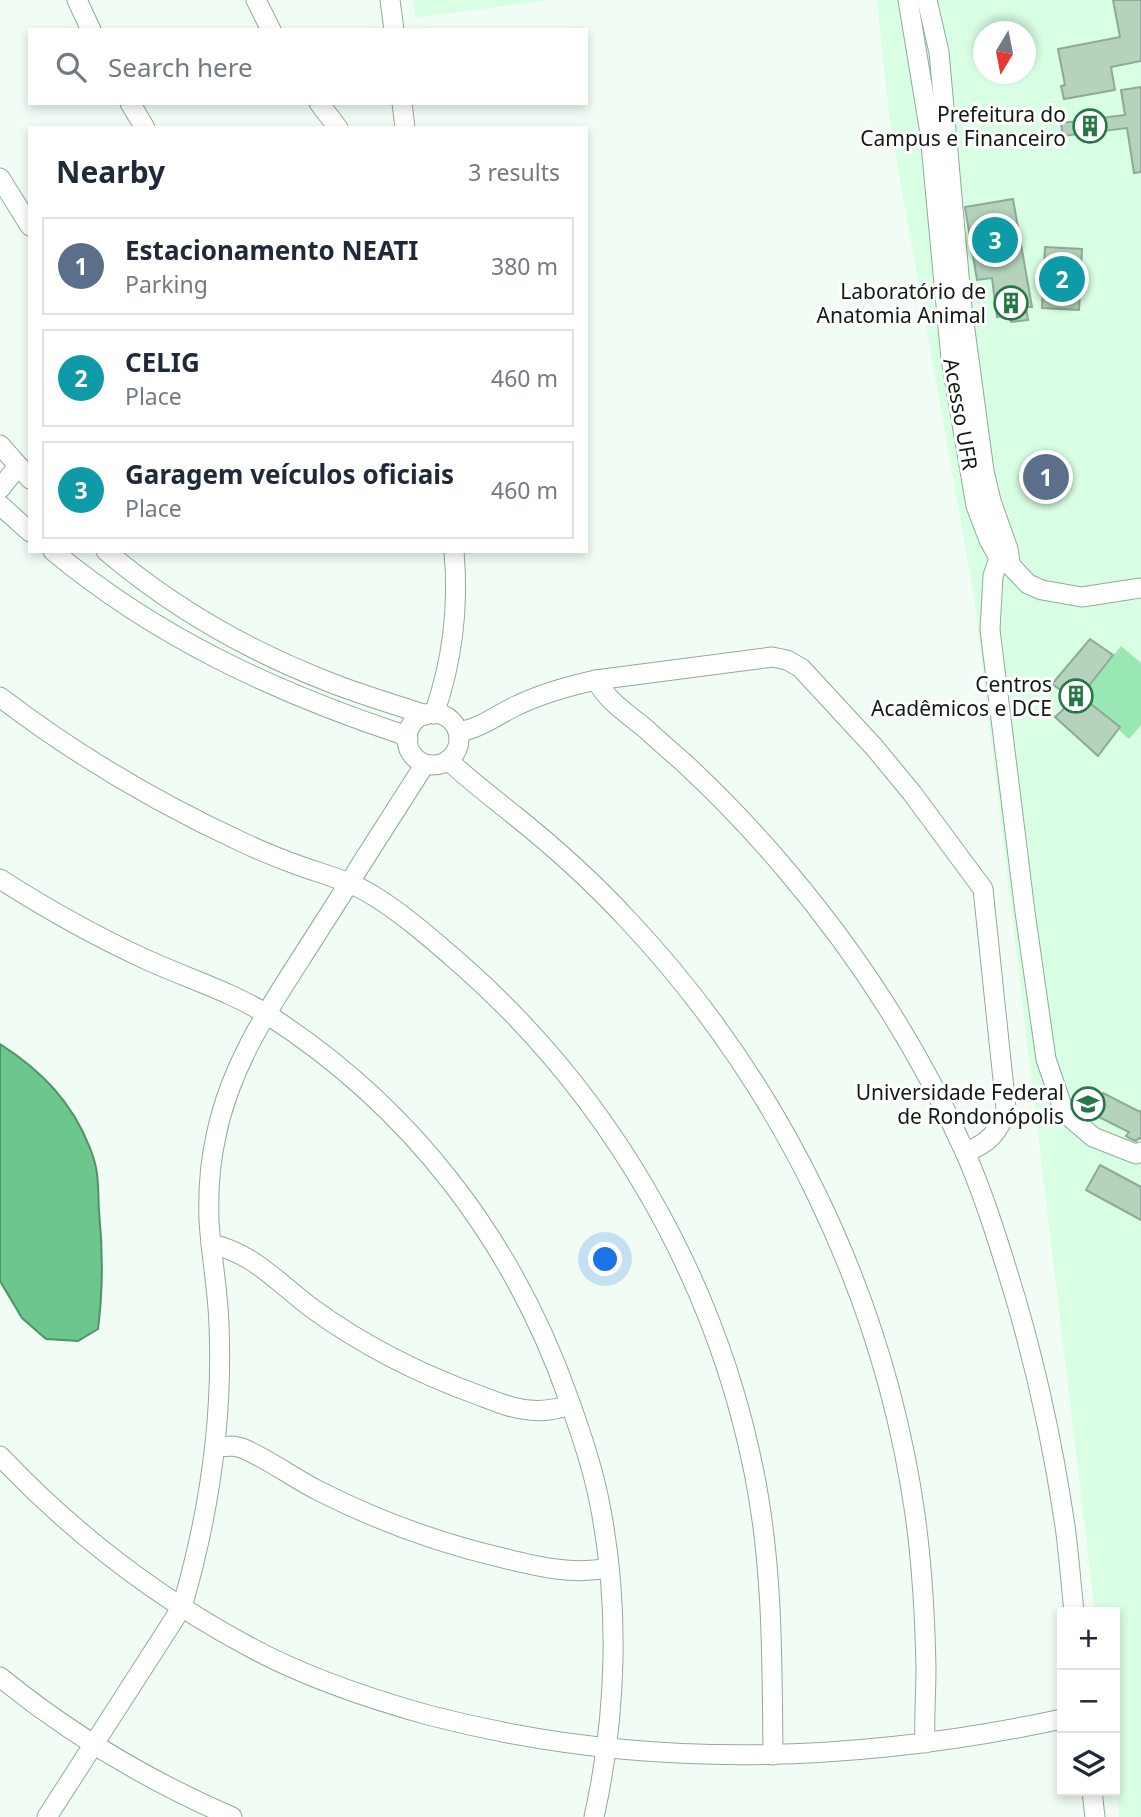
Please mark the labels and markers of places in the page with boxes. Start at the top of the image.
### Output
place label: Prefeitura do Campus e Financeiro [860,100,1066,152]
building icon: Prefeitura do Campus e Financeiro [1071,107,1109,145]
pin: 3 [972,214,1018,266]
pin: 2 [1039,253,1085,305]
place label: Laboratório de Anatomia Animal [817,277,986,329]
building icon: Laboratório de Anatomia Animal [992,284,1030,322]
pin: 1 [1023,451,1069,503]
place label: Centros Acadêmicos e DCE [871,670,1052,722]
building icon: Centros Acadêmicos e DCE [1057,677,1095,715]
place label: Universidade Federal de Rondonópolis [856,1078,1064,1130]
school or university icon: Universidade Federal de Rondonópolis [1069,1085,1107,1123]

